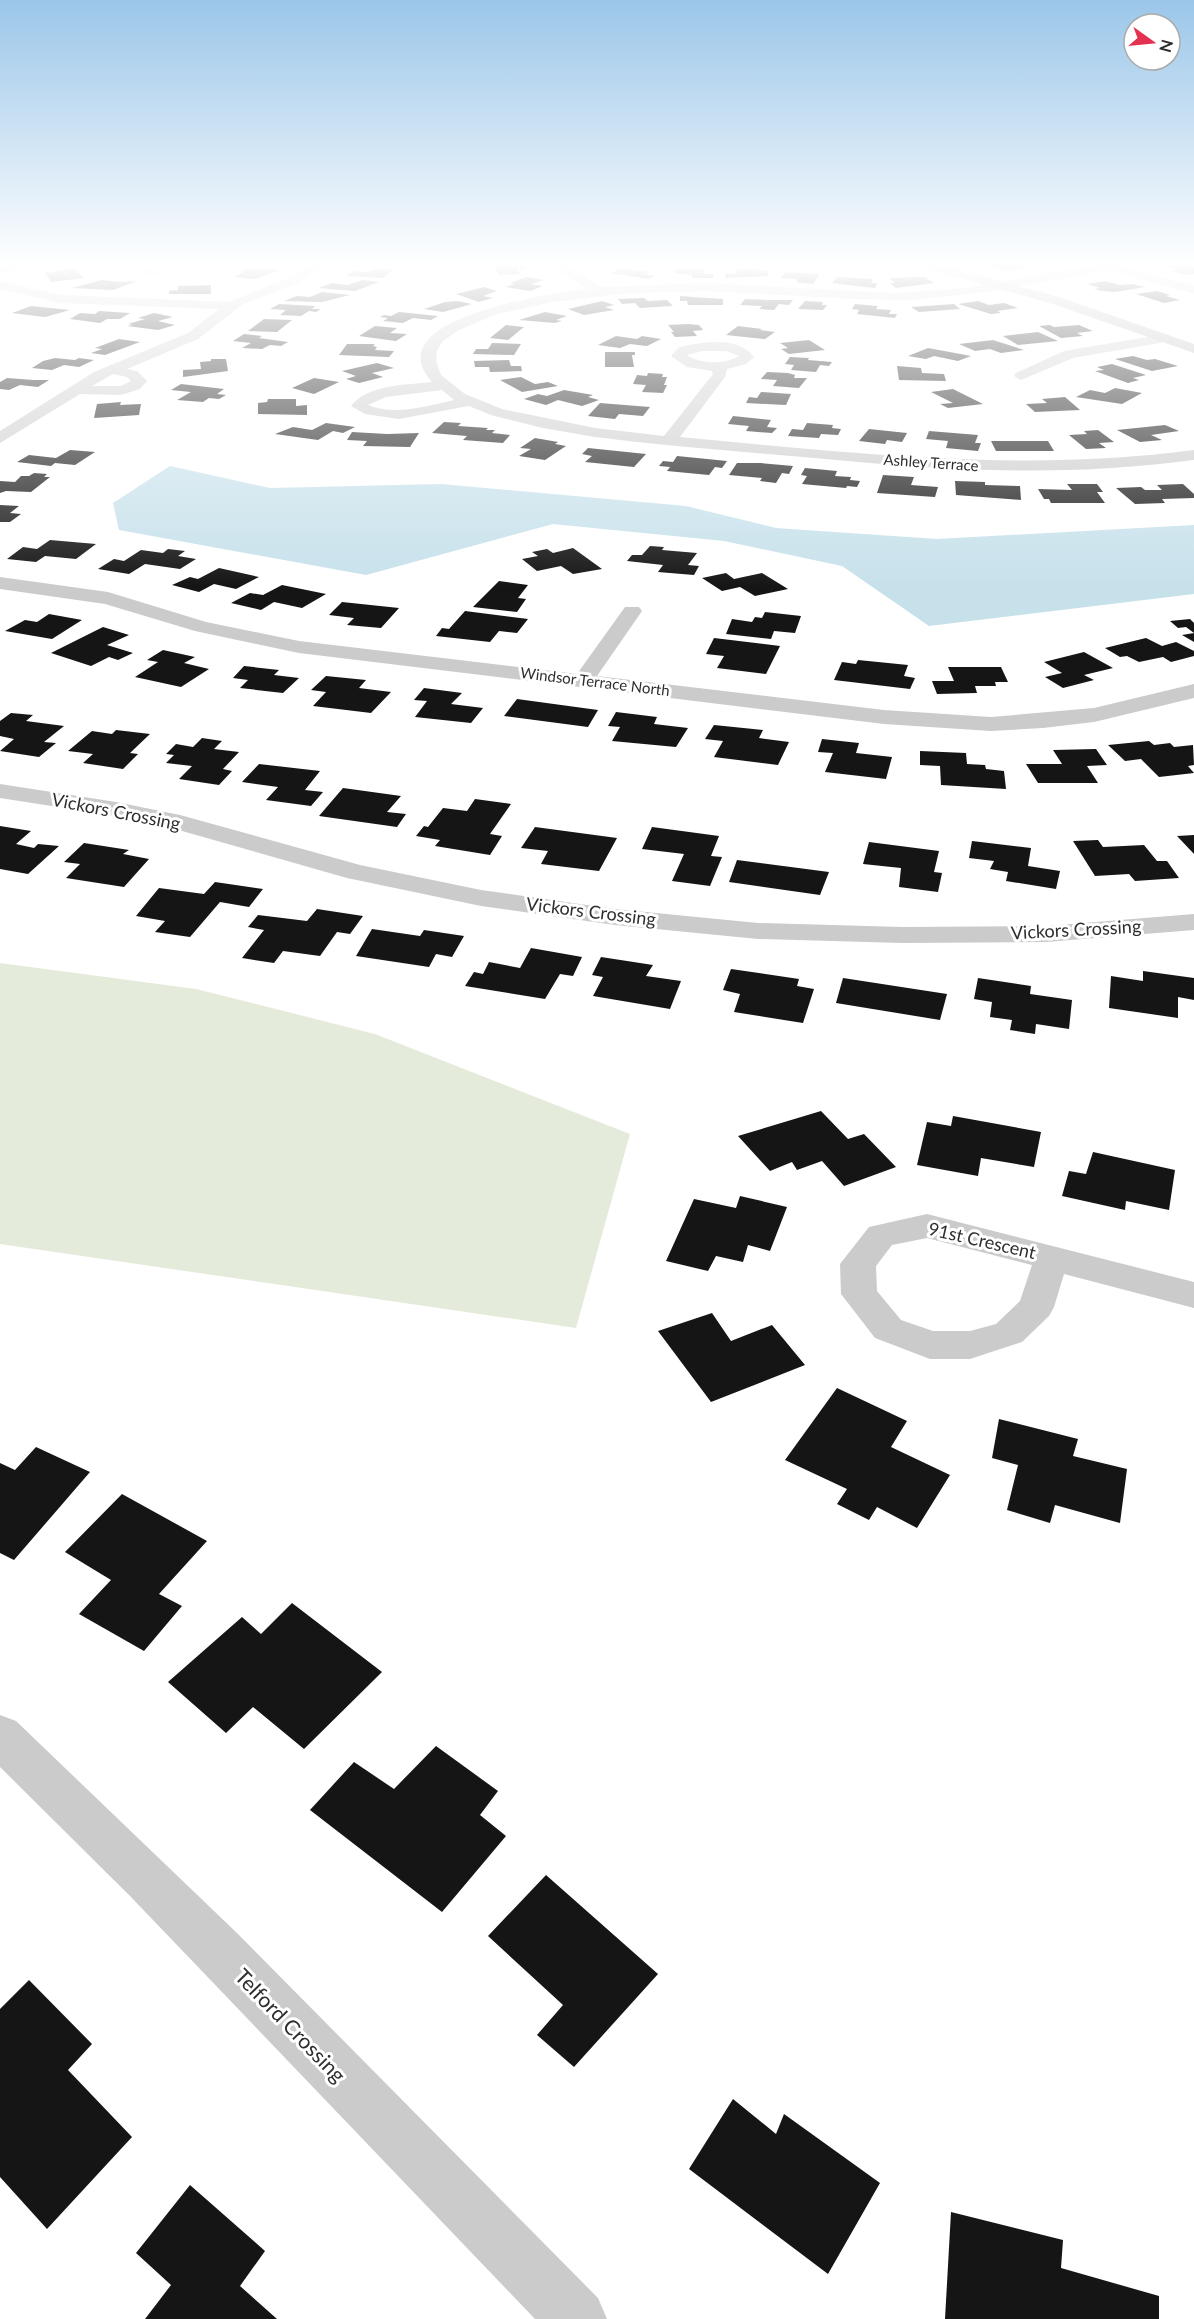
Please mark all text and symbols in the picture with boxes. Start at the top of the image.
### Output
north arrow [1122,12,1182,72]
text: N [1156,38,1178,54]
street label: Ashley Terrace [883,450,979,474]
street label: Windsor Terrace North [519,663,671,699]
street label: Vickors Crossing [50,788,182,834]
street label: Vickors Crossing [525,892,657,930]
street label: Vickors Crossing [1010,915,1142,943]
street label: 91st Crescent [926,1217,1039,1263]
street label: Telford Crossing [231,1963,352,2087]

